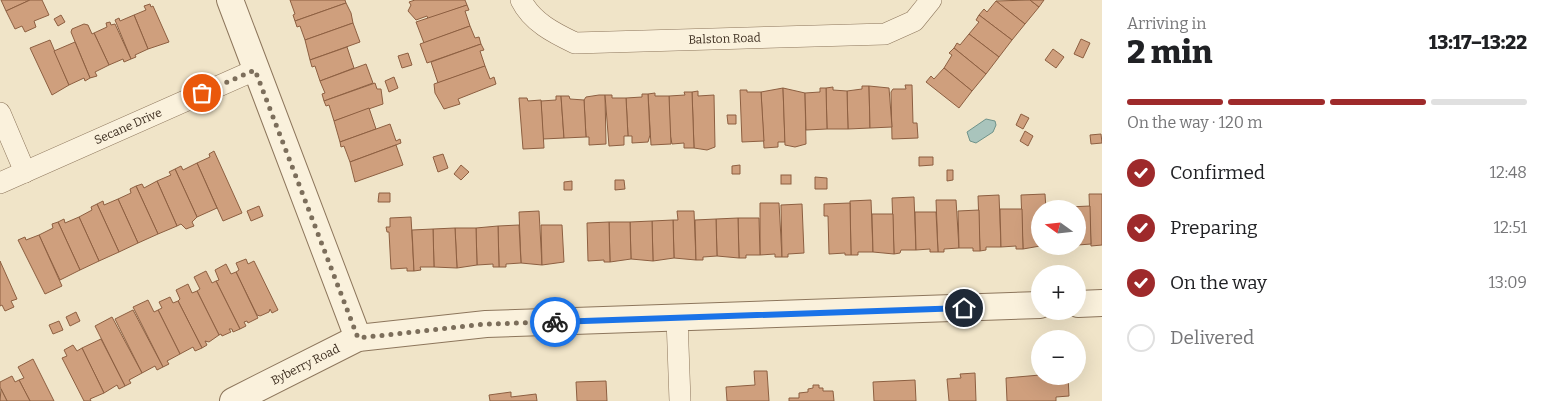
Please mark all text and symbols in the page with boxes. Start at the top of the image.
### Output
text: Arriving in [1127,14,1206,33]
street label: Balston Road [688,31,761,47]
text: 13:17–13:22 [1429,31,1527,54]
text: 2 min [1127,33,1213,71]
pin [181,72,223,114]
icon: bag [188,79,216,107]
street label: Secane Drive [92,105,164,147]
text: On the way · 120 m [1127,113,1262,132]
icon: check [1127,159,1155,187]
text: Confirmed [1170,161,1265,184]
text: 12:48 [1489,163,1527,182]
north arrow [1031,200,1086,255]
map controls [1031,200,1086,385]
icon: check [1127,214,1155,242]
text: Preparing [1170,216,1258,239]
text: 12:51 [1494,218,1527,237]
button: + [1031,265,1086,320]
icon: check [1127,269,1155,297]
text: On the way [1170,271,1267,294]
text: 13:09 [1488,273,1527,292]
pin [943,287,985,329]
icon: home [950,294,978,322]
courier [530,297,580,347]
icon: bike [541,308,569,336]
text: Delivered [1170,326,1254,349]
button: − [1031,330,1086,385]
street label: Byberry Road [269,341,342,388]

